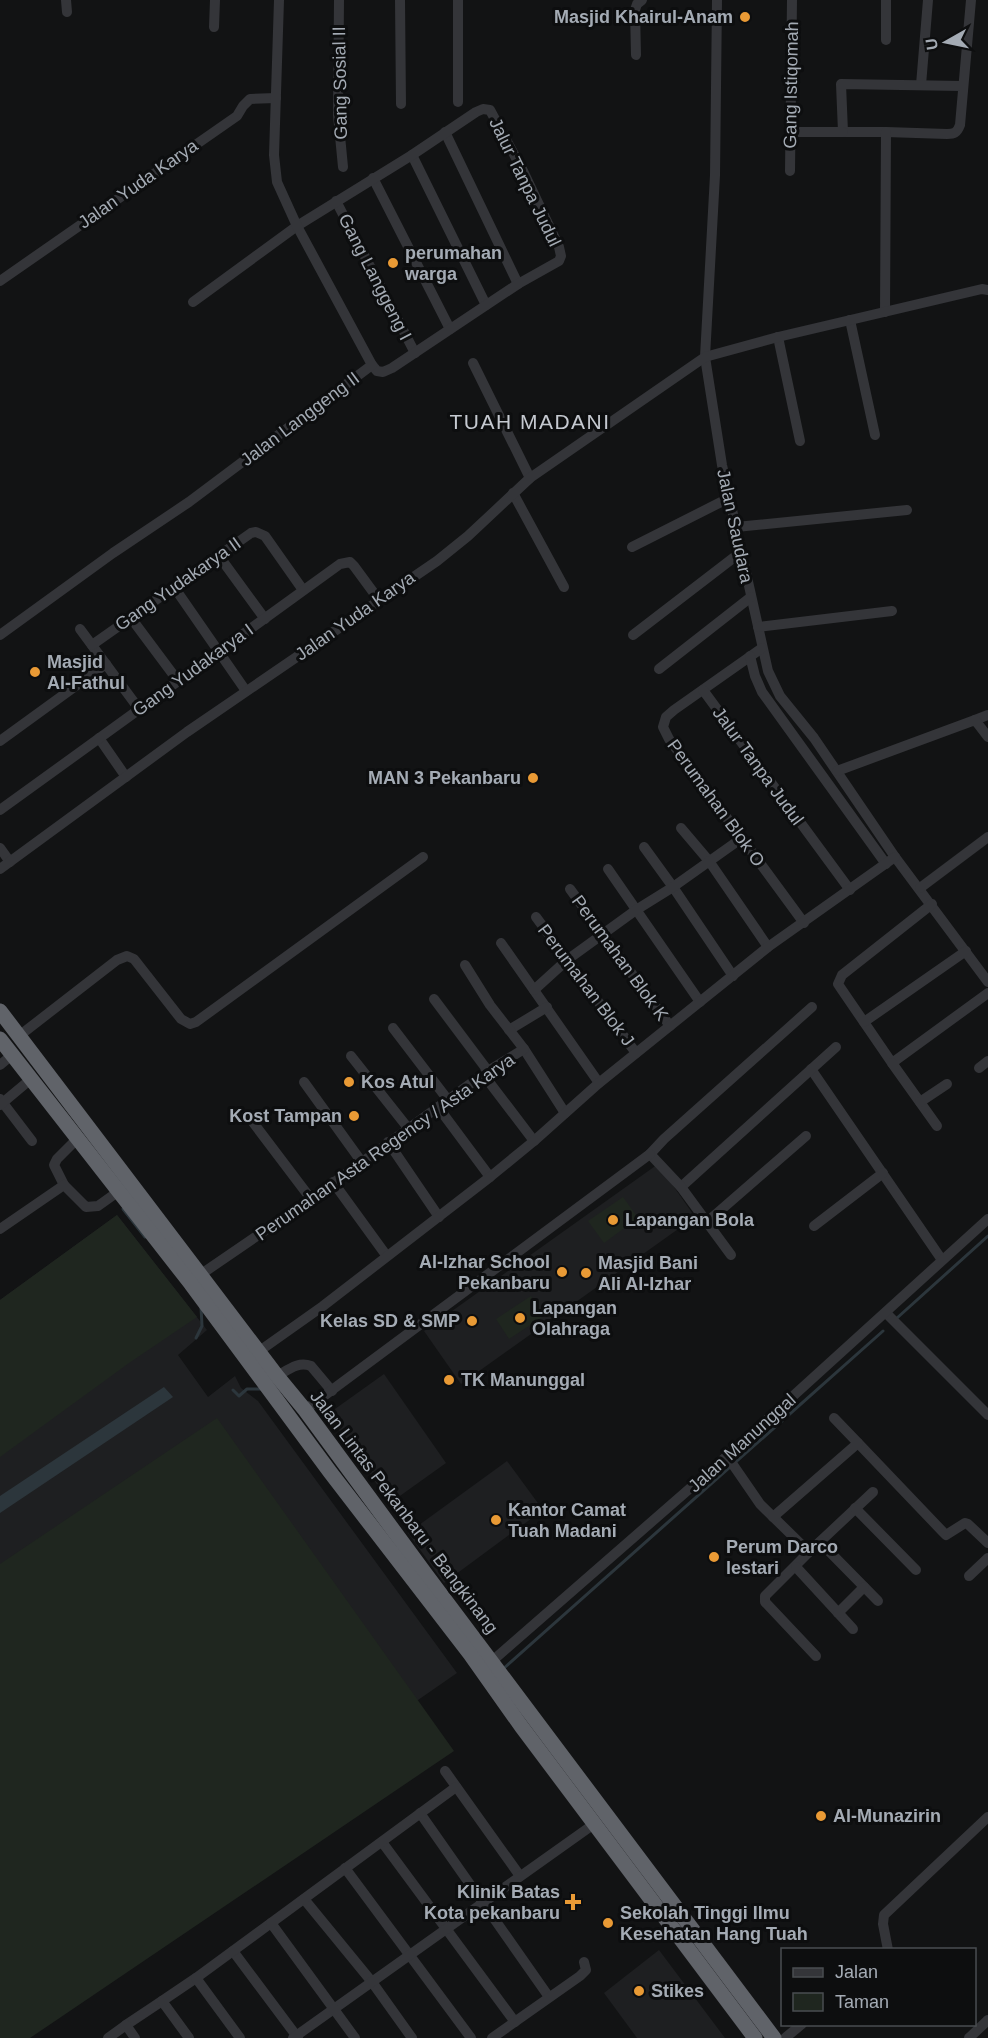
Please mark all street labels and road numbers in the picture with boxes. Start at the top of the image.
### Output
street label: Gang Istiqomah [780,21,802,149]
street label: Gang Sosial II [329,26,351,140]
street label: Jalur Tanpa Judul [485,114,565,250]
street label: Jalan Yuda Karya [75,135,202,233]
street label: Gang Langgeng I [335,210,415,344]
street label: Jalan Langgeng II [237,368,363,470]
street label: Jalan Saudara [713,467,757,586]
street label: Gang Yudakarya II [111,533,245,635]
street label: Jalan Yuda Karya [292,567,419,665]
street label: Gang Yudakarya I [129,620,257,720]
street label: Jalur Tanpa Judul [709,703,807,829]
street label: Perumahan Blok O [663,736,769,870]
street label: Perumahan Blok K [568,891,672,1025]
street label: Perumahan Blok J [534,920,638,1050]
street label: Perumahan Asta Regency / Asta Karya [252,1049,519,1244]
street label: Jalan Lintas Pekanbaru - Bangkinang [306,1386,502,1638]
street label: Jalan Manunggal [684,1390,800,1496]

